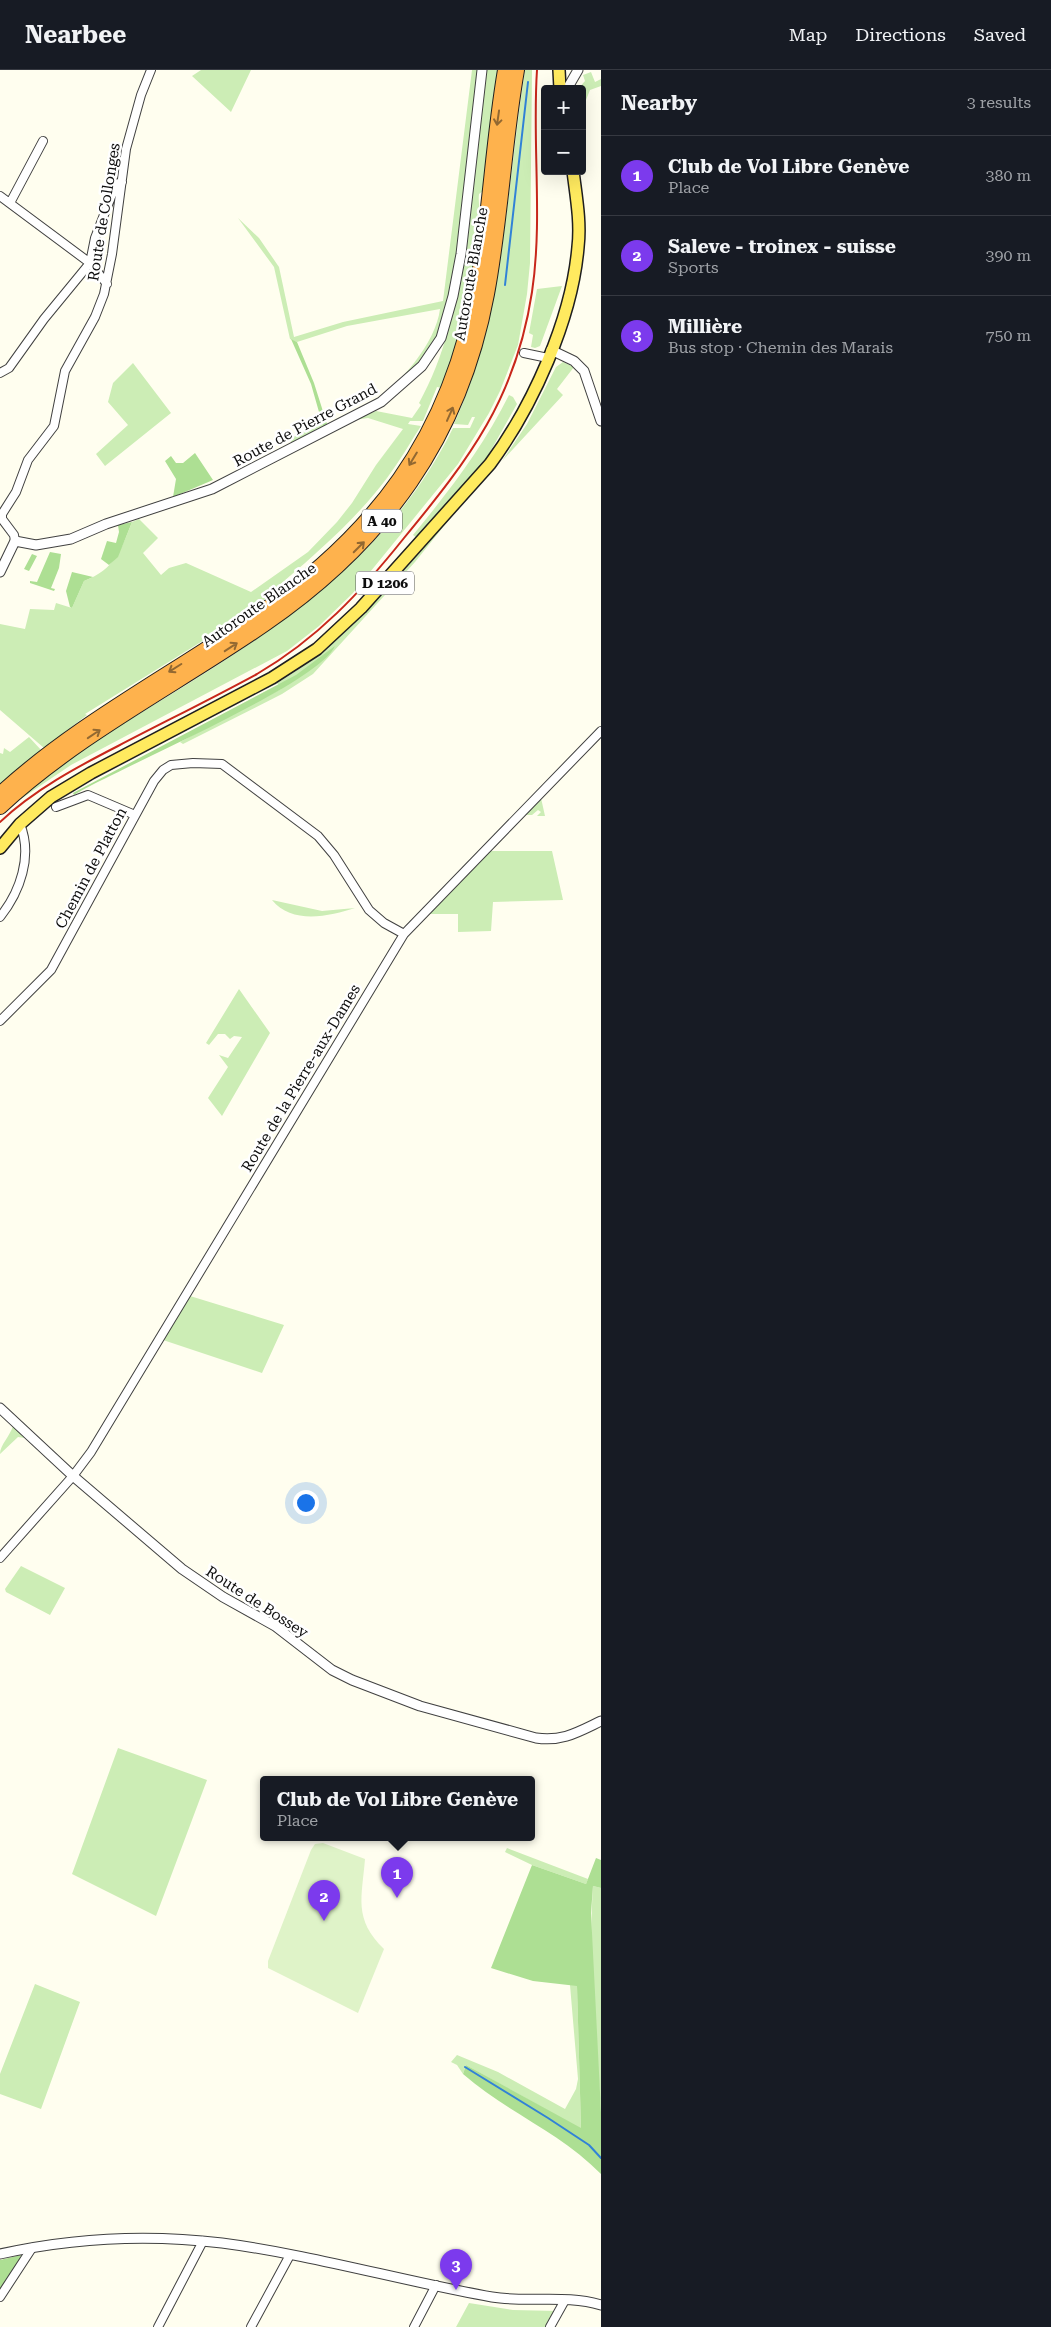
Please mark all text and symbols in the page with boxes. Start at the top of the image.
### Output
text: Nearbee [25,21,126,49]
text: Map [789,24,827,45]
text: Directions [855,24,946,45]
text: Saved [974,24,1026,45]
map controls [541,85,586,175]
button: + [541,85,586,130]
text: Nearby [621,91,697,115]
text: 3 results [967,93,1031,112]
one-way arrow [493,110,503,126]
button: − [541,130,586,175]
street label: Route de Collonges [84,142,124,282]
text: Club de Vol Libre Genève [668,155,909,178]
text: 1 [633,166,641,185]
text: 380 m [985,166,1031,185]
text: Place [668,178,709,197]
street label: Autoroute Blanche [450,206,492,342]
text: Saleve - troinex - suisse [668,235,896,258]
text: 2 [633,246,641,265]
text: 390 m [985,246,1031,265]
text: Sports [668,258,719,277]
text: Millière [668,315,742,338]
text: 3 [633,326,641,345]
text: 750 m [985,326,1031,345]
text: Bus stop · Chemin des Marais [668,338,893,357]
street label: Route de Pierre Grand [230,379,380,471]
one-way arrow [446,407,456,422]
one-way arrow [407,452,417,466]
road number: A 40 [362,510,402,532]
one-way arrow [352,541,365,553]
street label: Autoroute Blanche [198,559,320,651]
road number: D 1206 [356,572,414,594]
one-way arrow [223,641,237,651]
one-way arrow [168,663,182,674]
one-way arrow [86,729,100,739]
street label: Chemin de Platton [51,804,131,932]
street label: Route de la Pierre-aux-Dames [238,981,364,1175]
your location [293,1490,319,1516]
street label: Route de Bossey [203,1562,312,1642]
popup [260,1776,535,1841]
text: Club de Vol Libre Genève [277,1788,518,1811]
text: Place [277,1811,318,1830]
pin: 1 [381,1857,413,1898]
pin: 2 [308,1880,340,1921]
pin: 3 [440,2249,472,2290]

